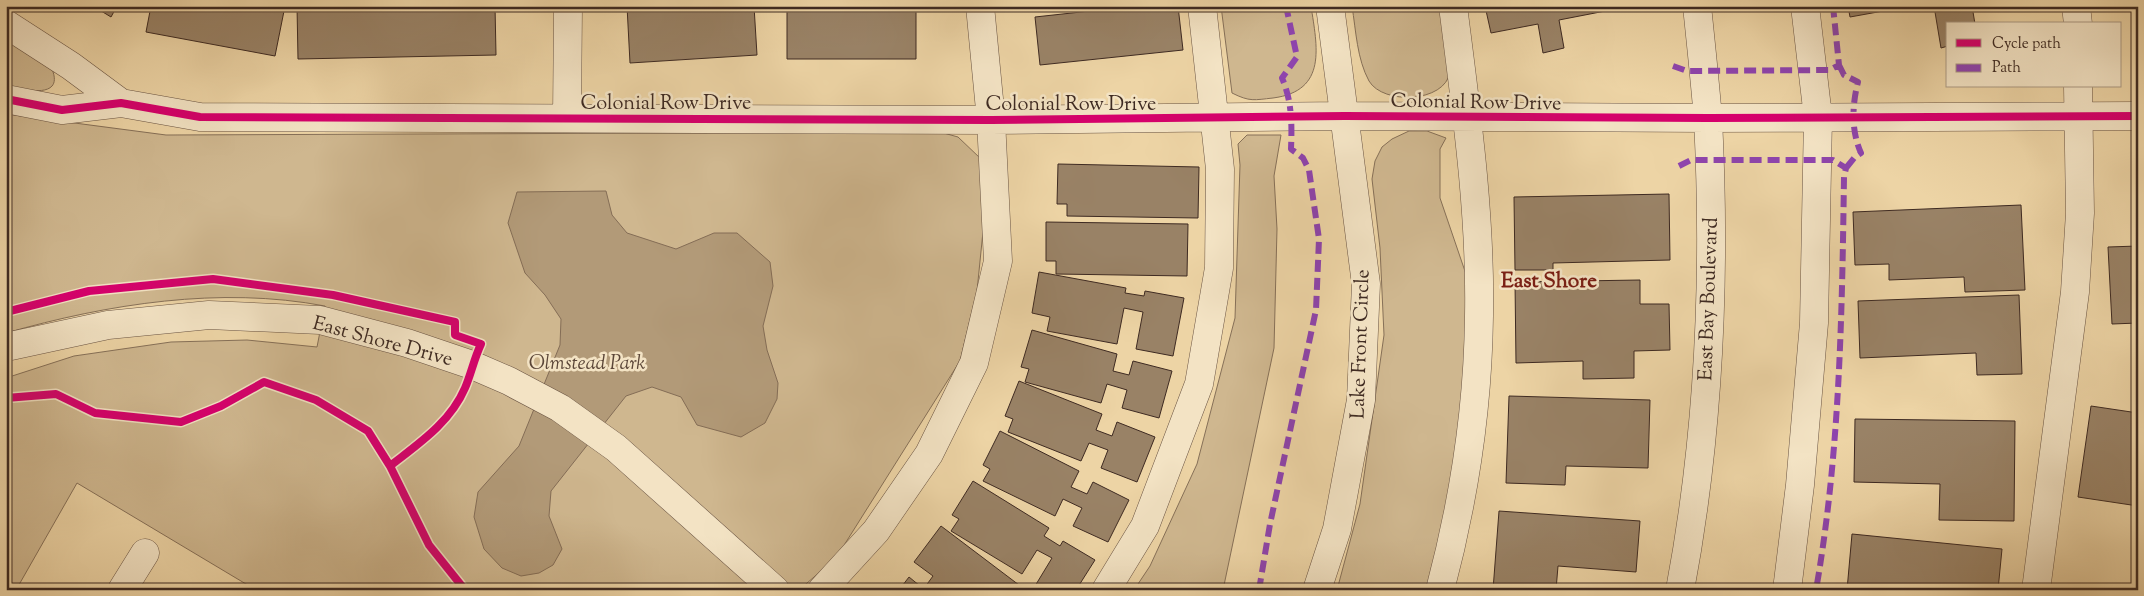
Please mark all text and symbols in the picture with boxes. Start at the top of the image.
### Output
legend [1946,22,2122,88]
text: Cycle path [1992,34,2061,55]
text: Path [1992,58,2021,79]
street label: Colonial Row Drive [1390,88,1562,119]
street label: Colonial Row Drive [581,90,751,119]
street label: Colonial Row Drive [986,91,1156,120]
street label: East Bay Boulevard [1692,217,1727,381]
district label: East Shore [1501,267,1597,297]
street label: Lake Front Circle [1344,269,1379,419]
street label: East Shore Drive [309,310,456,375]
park label: Olmstead Park [529,350,645,379]

